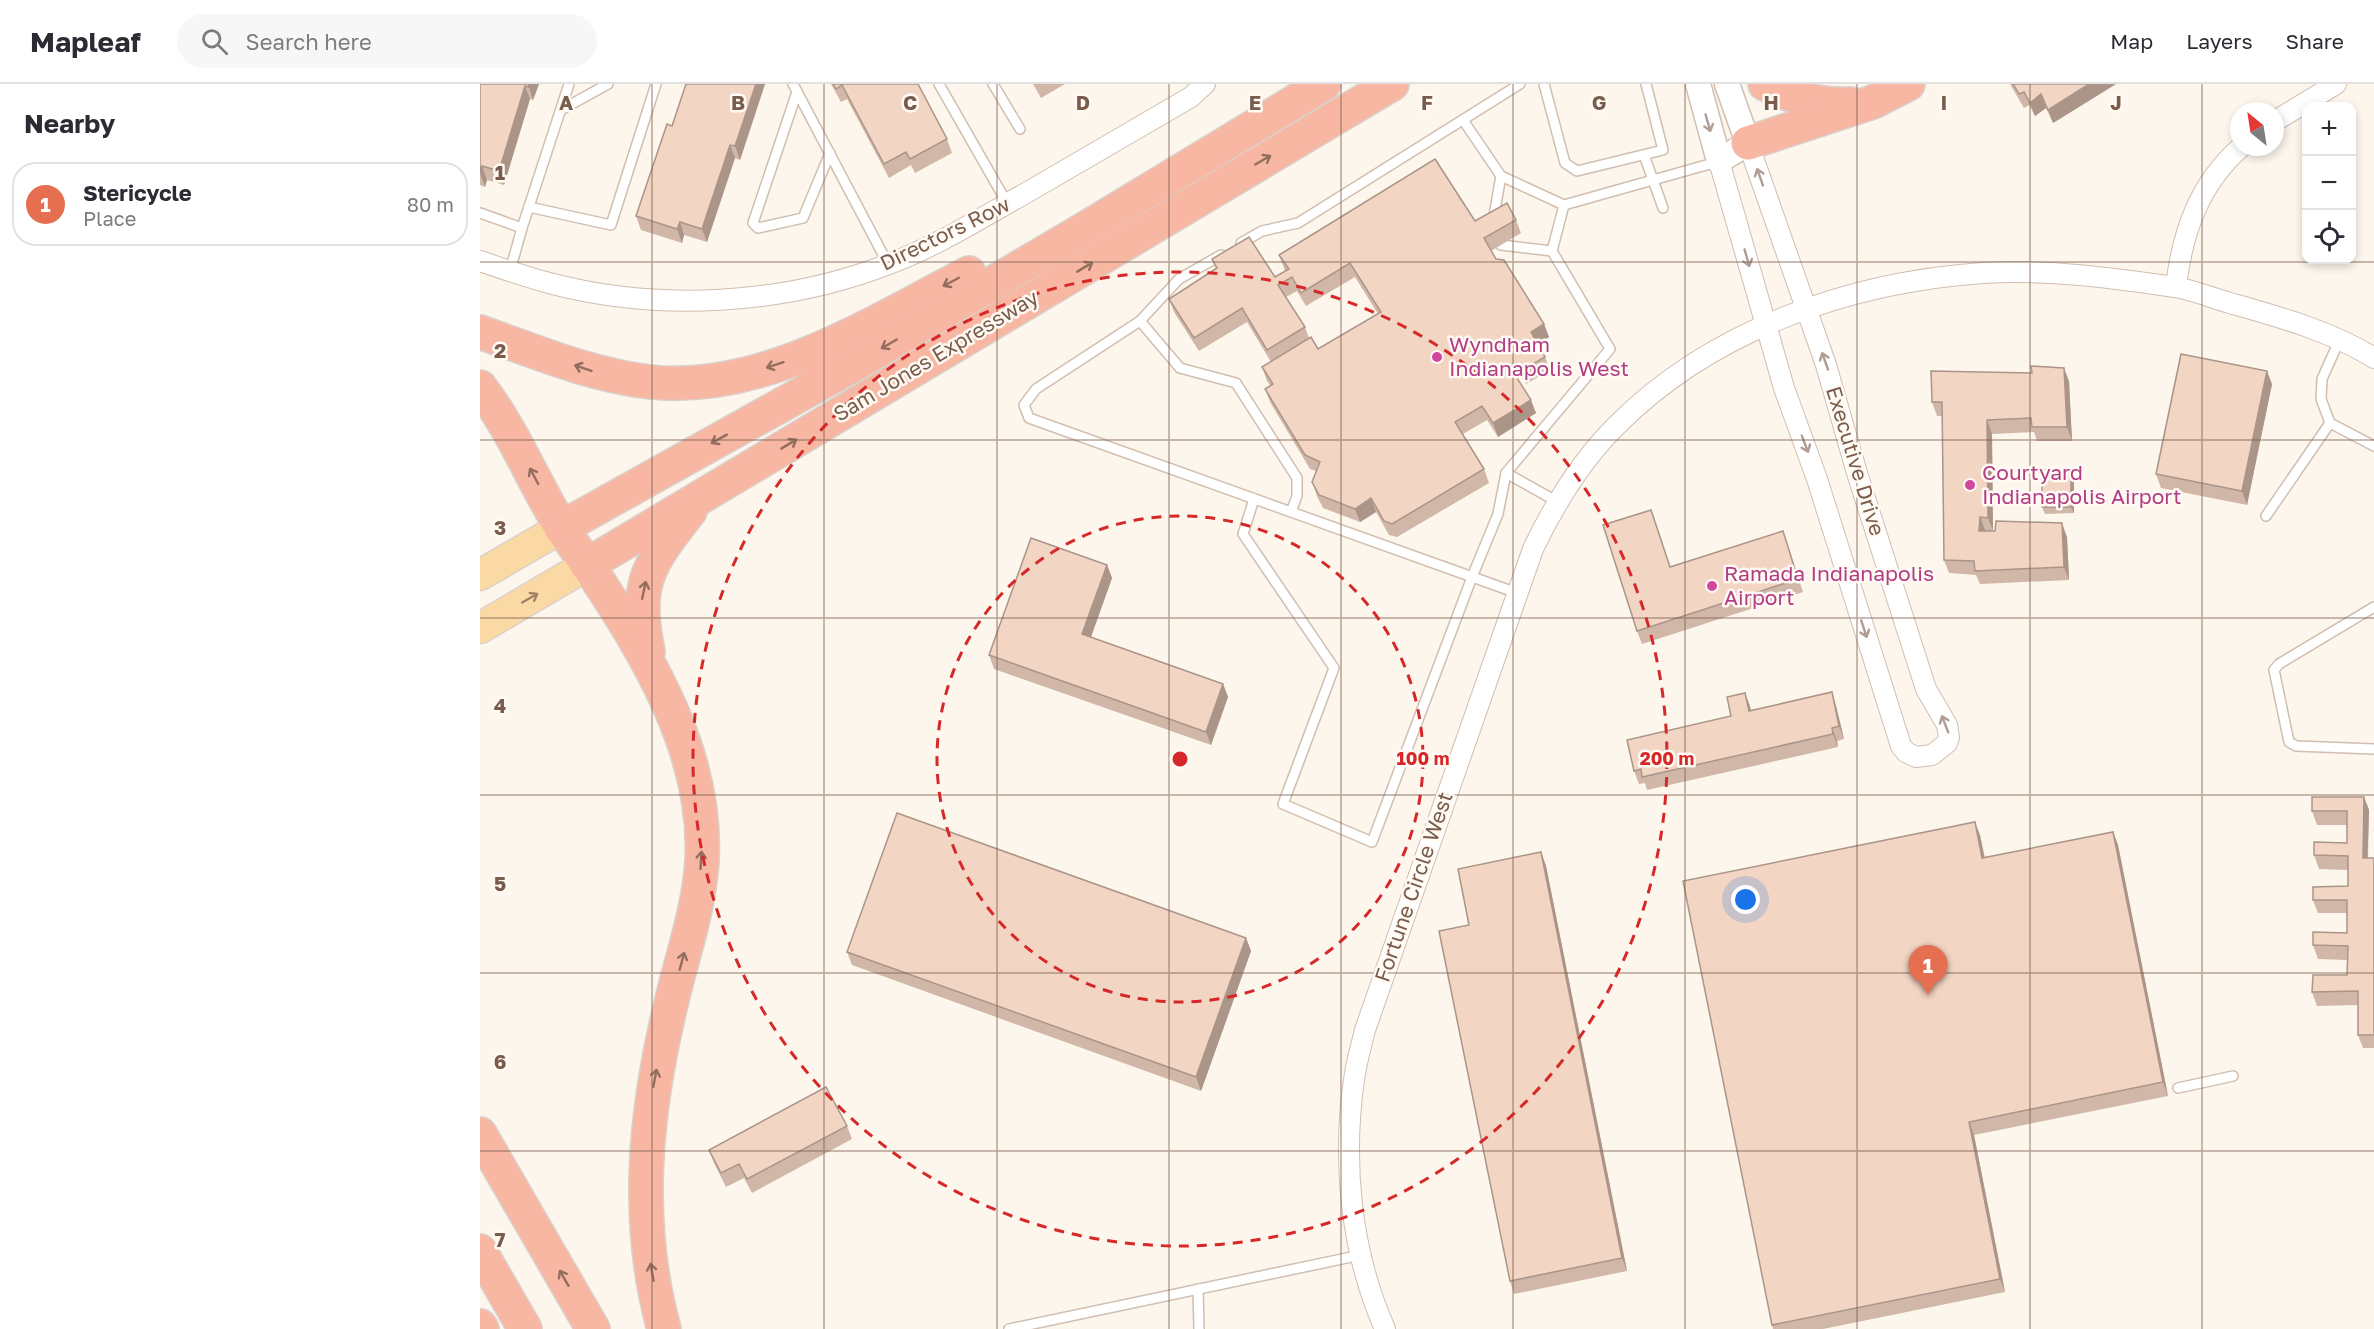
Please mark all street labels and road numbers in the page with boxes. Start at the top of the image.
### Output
street label: Directors Row [876,191,1014,276]
street label: Sam Jones Expressway [828,284,1043,427]
street label: Executive Drive [1821,383,1891,539]
street label: Fortune Circle West [1368,788,1458,985]

